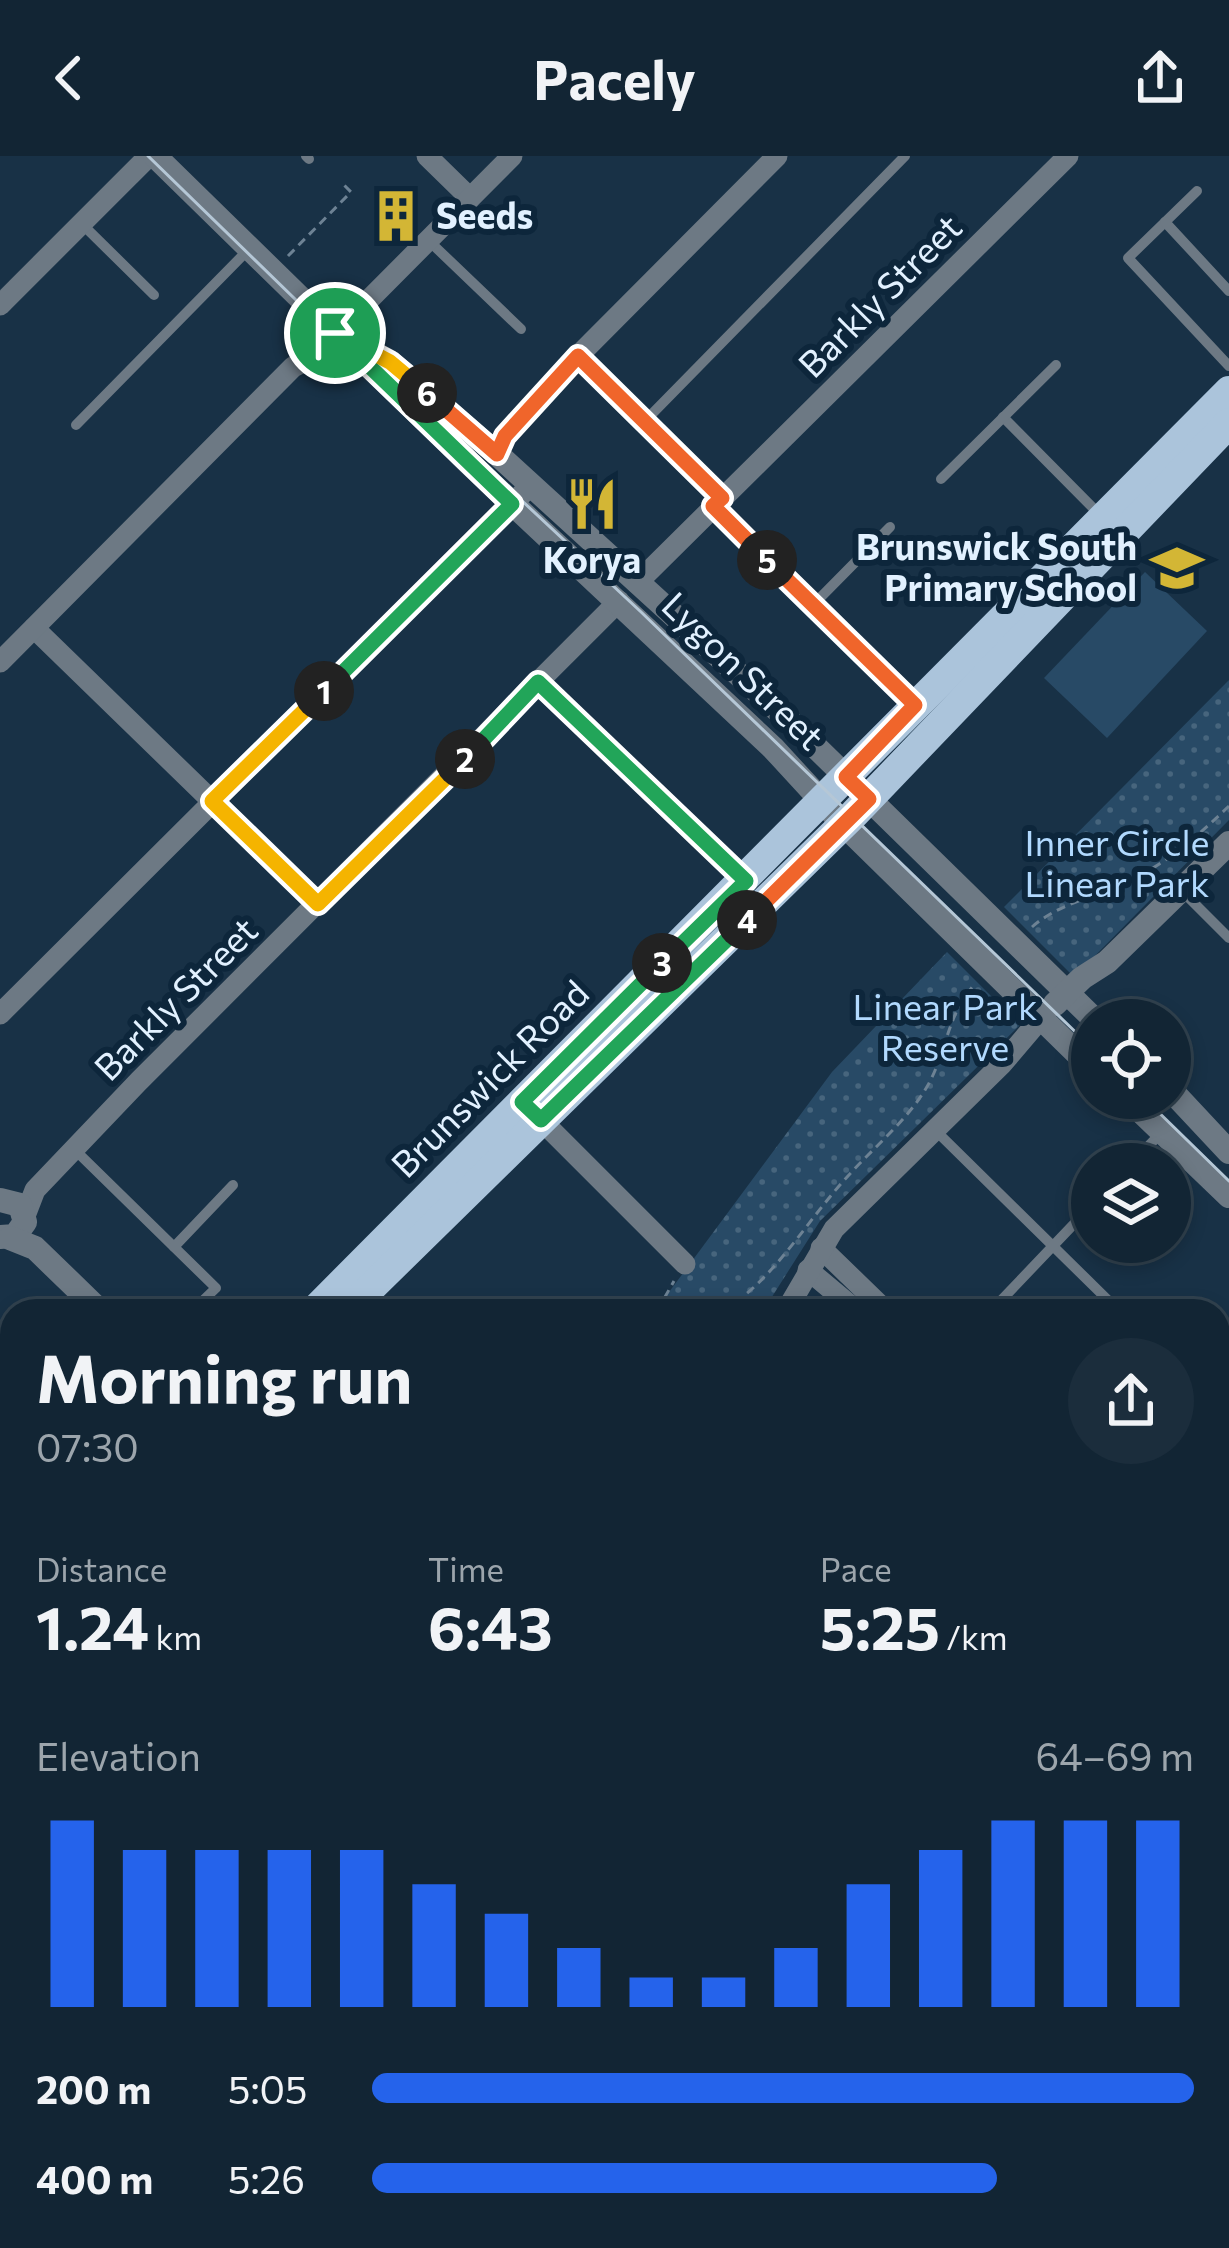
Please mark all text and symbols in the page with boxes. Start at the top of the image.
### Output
icon: back [36,45,102,111]
text: Pacely [533,45,696,111]
icon: share [1127,45,1193,111]
building icon: Seeds [367,187,425,245]
place label: Seeds [436,192,533,236]
street label: Barkly Street [788,204,969,385]
pin [284,282,386,384]
icon: arrive [302,300,368,366]
pin: 6 [397,363,457,423]
text: 6 [417,372,437,413]
restaurant icon: Korya [563,475,621,533]
place label: Brunswick South Primary School [856,523,1137,608]
pin: 5 [737,530,797,590]
place label: Korya [543,536,641,580]
text: 5 [757,539,777,580]
school or university icon: Brunswick South Primary School [1148,539,1206,597]
street label: Lygon Street [654,582,834,758]
pin: 1 [294,661,354,721]
text: 1 [317,670,331,711]
pin: 2 [435,729,495,789]
text: 2 [456,738,474,779]
park label: Inner Circle Linear Park [1024,819,1210,904]
pin: 4 [717,890,777,950]
text: 4 [737,899,757,940]
street label: Barkly Street [84,907,265,1088]
pin: 3 [632,933,692,993]
text: 3 [652,942,672,983]
street label: Brunswick Road [381,970,596,1185]
park label: Linear Park Reserve [853,983,1037,1068]
map controls [1071,999,1191,1263]
button: locate [1071,999,1191,1119]
button: layers [1071,1143,1191,1263]
text: Morning run [36,1336,413,1417]
button: share [1068,1338,1194,1464]
text: 07:30 [36,1422,139,1470]
text: Distance [36,1548,167,1589]
text: Time [428,1548,504,1589]
text: Pace [820,1548,892,1589]
text: 1.24 [36,1589,149,1662]
text: 6:43 [428,1589,553,1662]
text: 5:25 [820,1589,940,1662]
text: km [149,1616,202,1657]
text: /km [940,1616,1008,1657]
text: Elevation [36,1731,201,1779]
text: 64–69 m [1036,1731,1194,1779]
text: 200 m [36,2064,151,2112]
text: 5:05 [228,2064,307,2112]
text: 400 m [36,2154,153,2202]
text: 5:26 [228,2154,305,2202]

